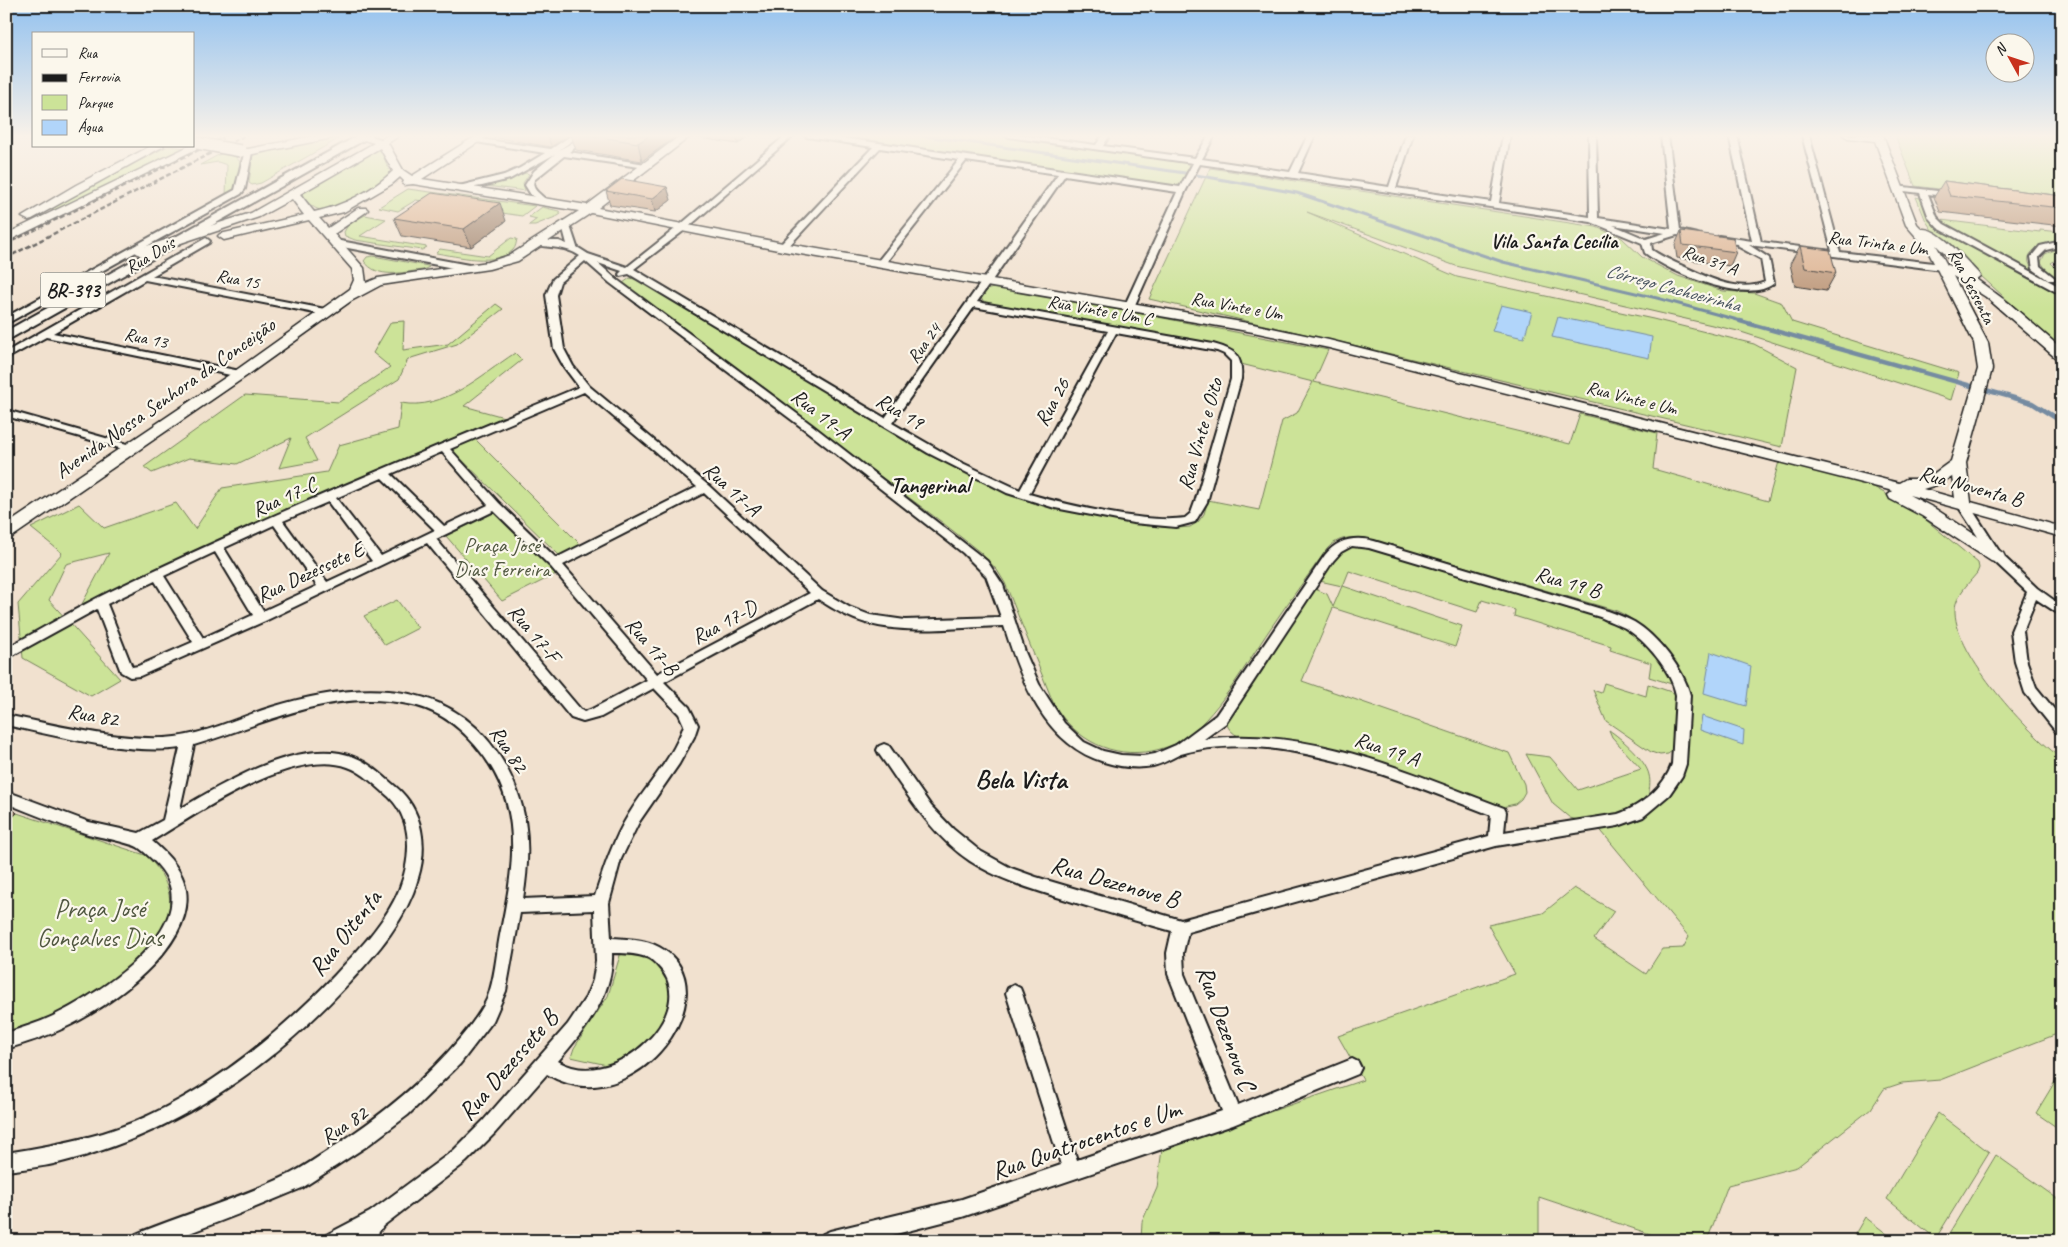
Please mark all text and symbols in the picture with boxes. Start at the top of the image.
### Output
legend [32,32,195,148]
north arrow [1986,32,2036,82]
text: N [1991,39,2011,59]
text: Rua [78,44,98,63]
text: Ferrovia [78,68,121,87]
text: Parque [78,94,114,113]
text: Água [78,118,103,137]
street label: Rua Trinta e Um [1827,226,1931,260]
district label: Vila Santa Cecília [1490,228,1619,254]
street label: Rua Dois [121,231,180,278]
street label: Rua 31 A [1679,240,1741,280]
street label: Rua Sessenta [1944,245,2001,329]
water label: Córrego Cachoeirinha [1604,259,1745,318]
street label: Rua 15 [215,264,262,294]
road number: BR-393 [40,272,106,308]
street label: Rua Vinte e Um [1189,287,1285,325]
street label: Rua Vinte e Um C [1046,290,1156,330]
street label: Avenida Nossa Senhora da Conceição [50,311,281,484]
street label: Rua 24 [902,317,947,367]
street label: Rua 13 [122,323,171,354]
street label: Rua 26 [1028,373,1076,431]
street label: Rua Vinte e Oito [1172,374,1229,493]
street label: Rua Vinte e Um [1584,376,1681,420]
street label: Rua 19-A [786,383,857,446]
street label: Rua 19 [872,387,930,436]
street label: Rua 17-A [698,457,767,522]
street label: Rua Noventa B [1917,460,2027,513]
street label: Rua 17-C [248,471,322,523]
district label: Tangerinal [890,472,974,500]
park label: Praça José Dias Ferreira [454,532,552,582]
street label: Rua Dezessete E [252,535,370,608]
street label: Rua 19 B [1532,560,1606,604]
street label: Rua 17-D [687,593,763,650]
street label: Rua 17-F [502,599,568,671]
street label: Rua 17-B [620,612,686,682]
street label: Rua 82 [66,698,122,732]
street label: Rua 82 [484,721,535,779]
street label: Rua 19 A [1351,726,1424,773]
district label: Bela Vista [975,763,1069,796]
street label: Rua Dezenove B [1047,848,1185,916]
street label: Rua Oitenta [301,882,390,983]
park label: Praça José Gonçalves Dias [37,893,165,954]
street label: Rua Dezenove C [1189,961,1264,1097]
street label: Rua Dezessete B [451,1001,566,1127]
street label: Rua Quatrocentos e Um [987,1092,1187,1187]
street label: Rua 82 [316,1099,374,1150]

